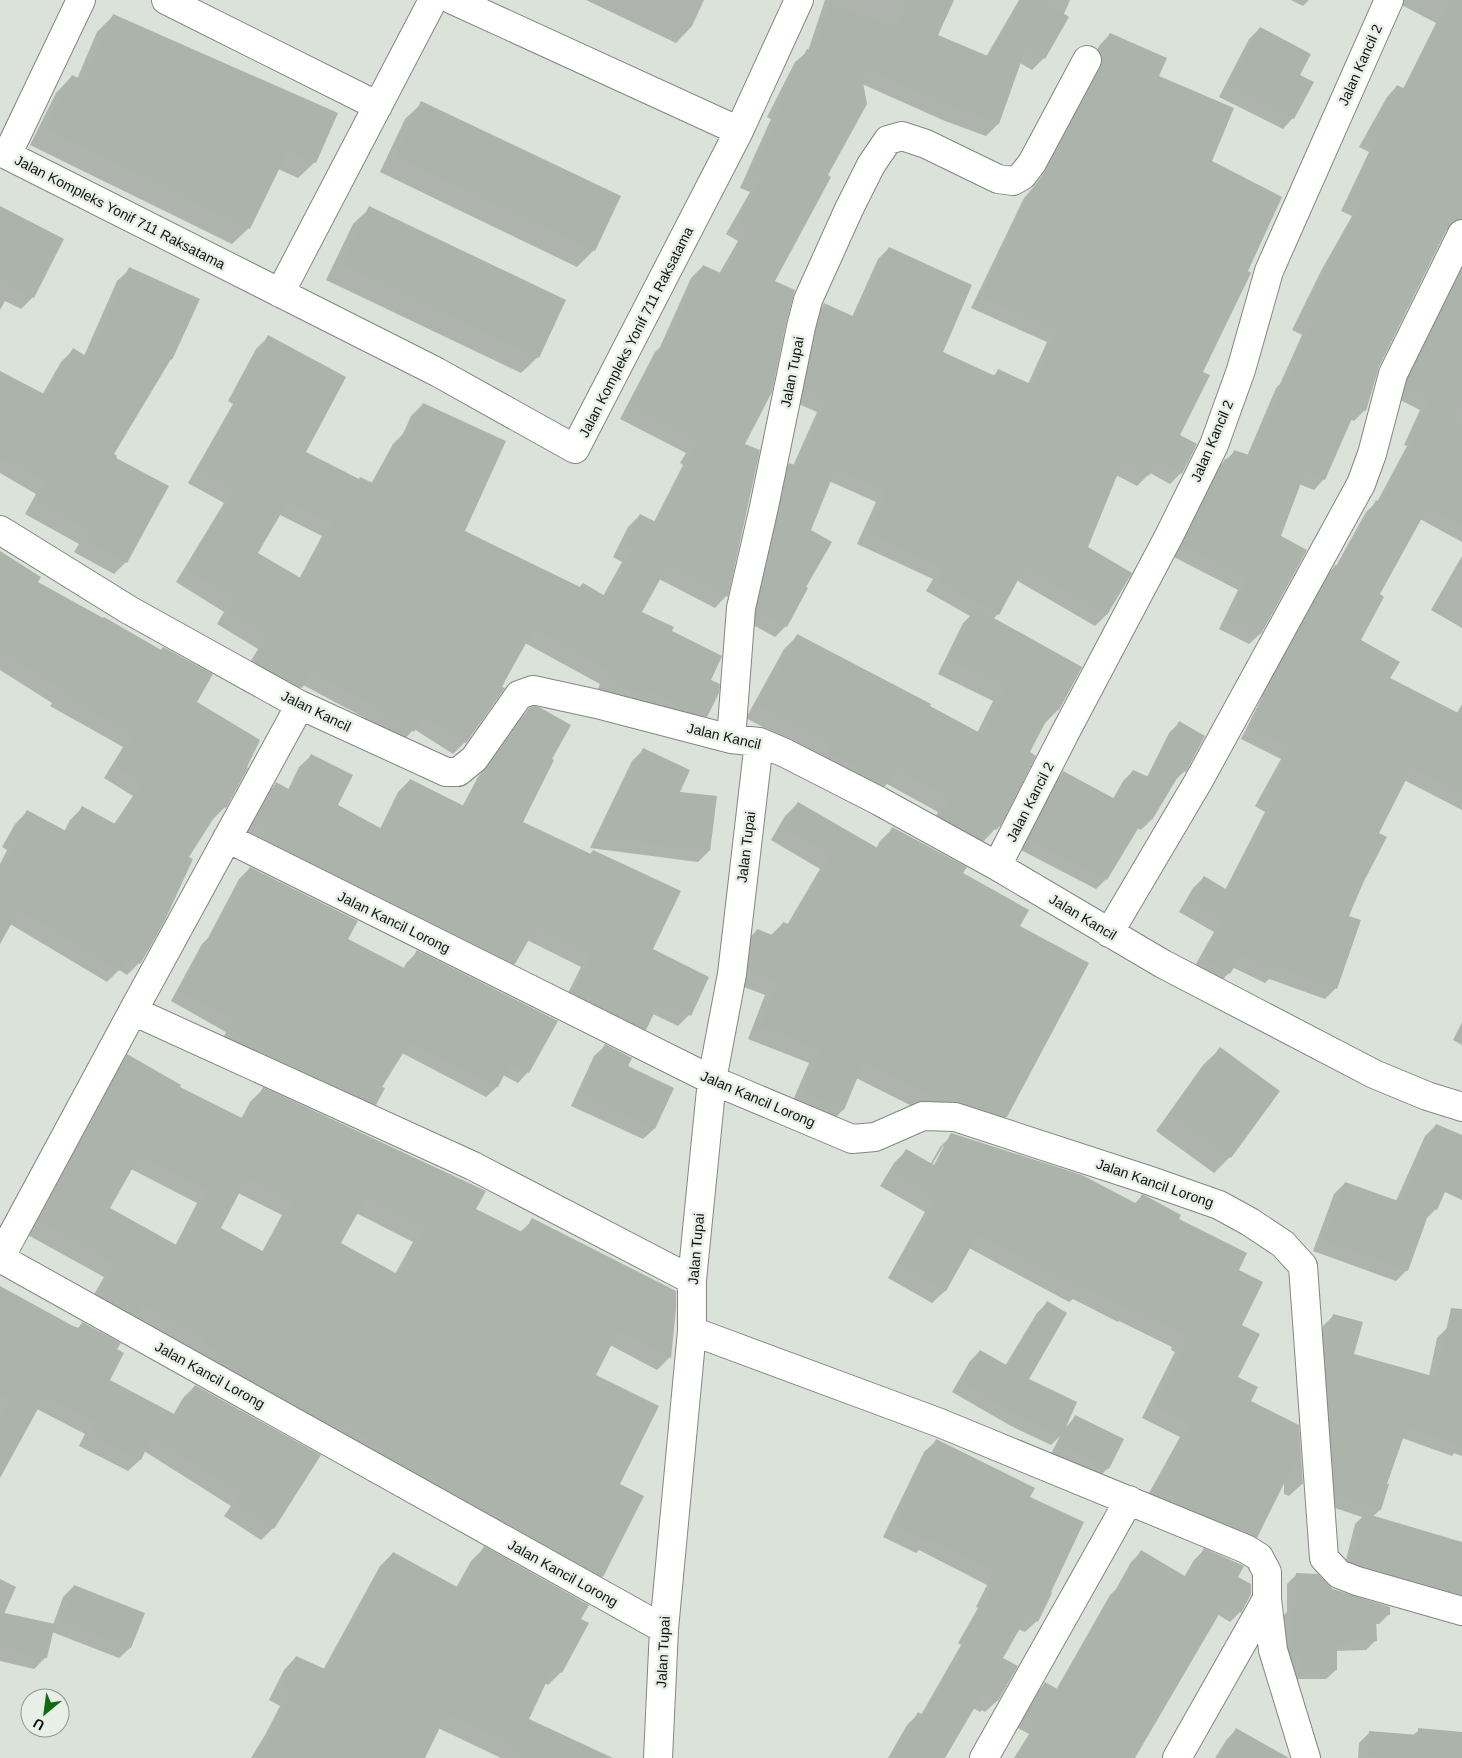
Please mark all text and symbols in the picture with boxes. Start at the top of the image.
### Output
street label: Jalan Kancil 2 [1335,22,1385,108]
street label: Jalan Kompleks Yonif 711 Raksatama [12,152,228,272]
street label: Jalan Kompleks Yonif 711 Raksatama [576,224,696,440]
street label: Jalan Tupai [777,335,807,409]
street label: Jalan Kancil 2 [1188,398,1236,484]
street label: Jalan Kancil [279,687,353,735]
street label: Jalan Kancil [685,720,763,752]
street label: Jalan Kancil 2 [1003,759,1057,844]
street label: Jalan Tupai [734,810,758,884]
street label: Jalan Kancil Lorong [335,888,453,956]
street label: Jalan Kancil [1047,891,1119,943]
street label: Jalan Kancil Lorong [698,1068,818,1130]
street label: Jalan Kancil Lorong [1094,1155,1216,1211]
street label: Jalan Tupai [685,1213,707,1285]
street label: Jalan Kancil Lorong [152,1338,268,1412]
street label: Jalan Kancil Lorong [505,1536,621,1610]
street label: Jalan Tupai [653,1616,673,1688]
north arrow [20,1688,70,1738]
text: U [30,1715,47,1734]

